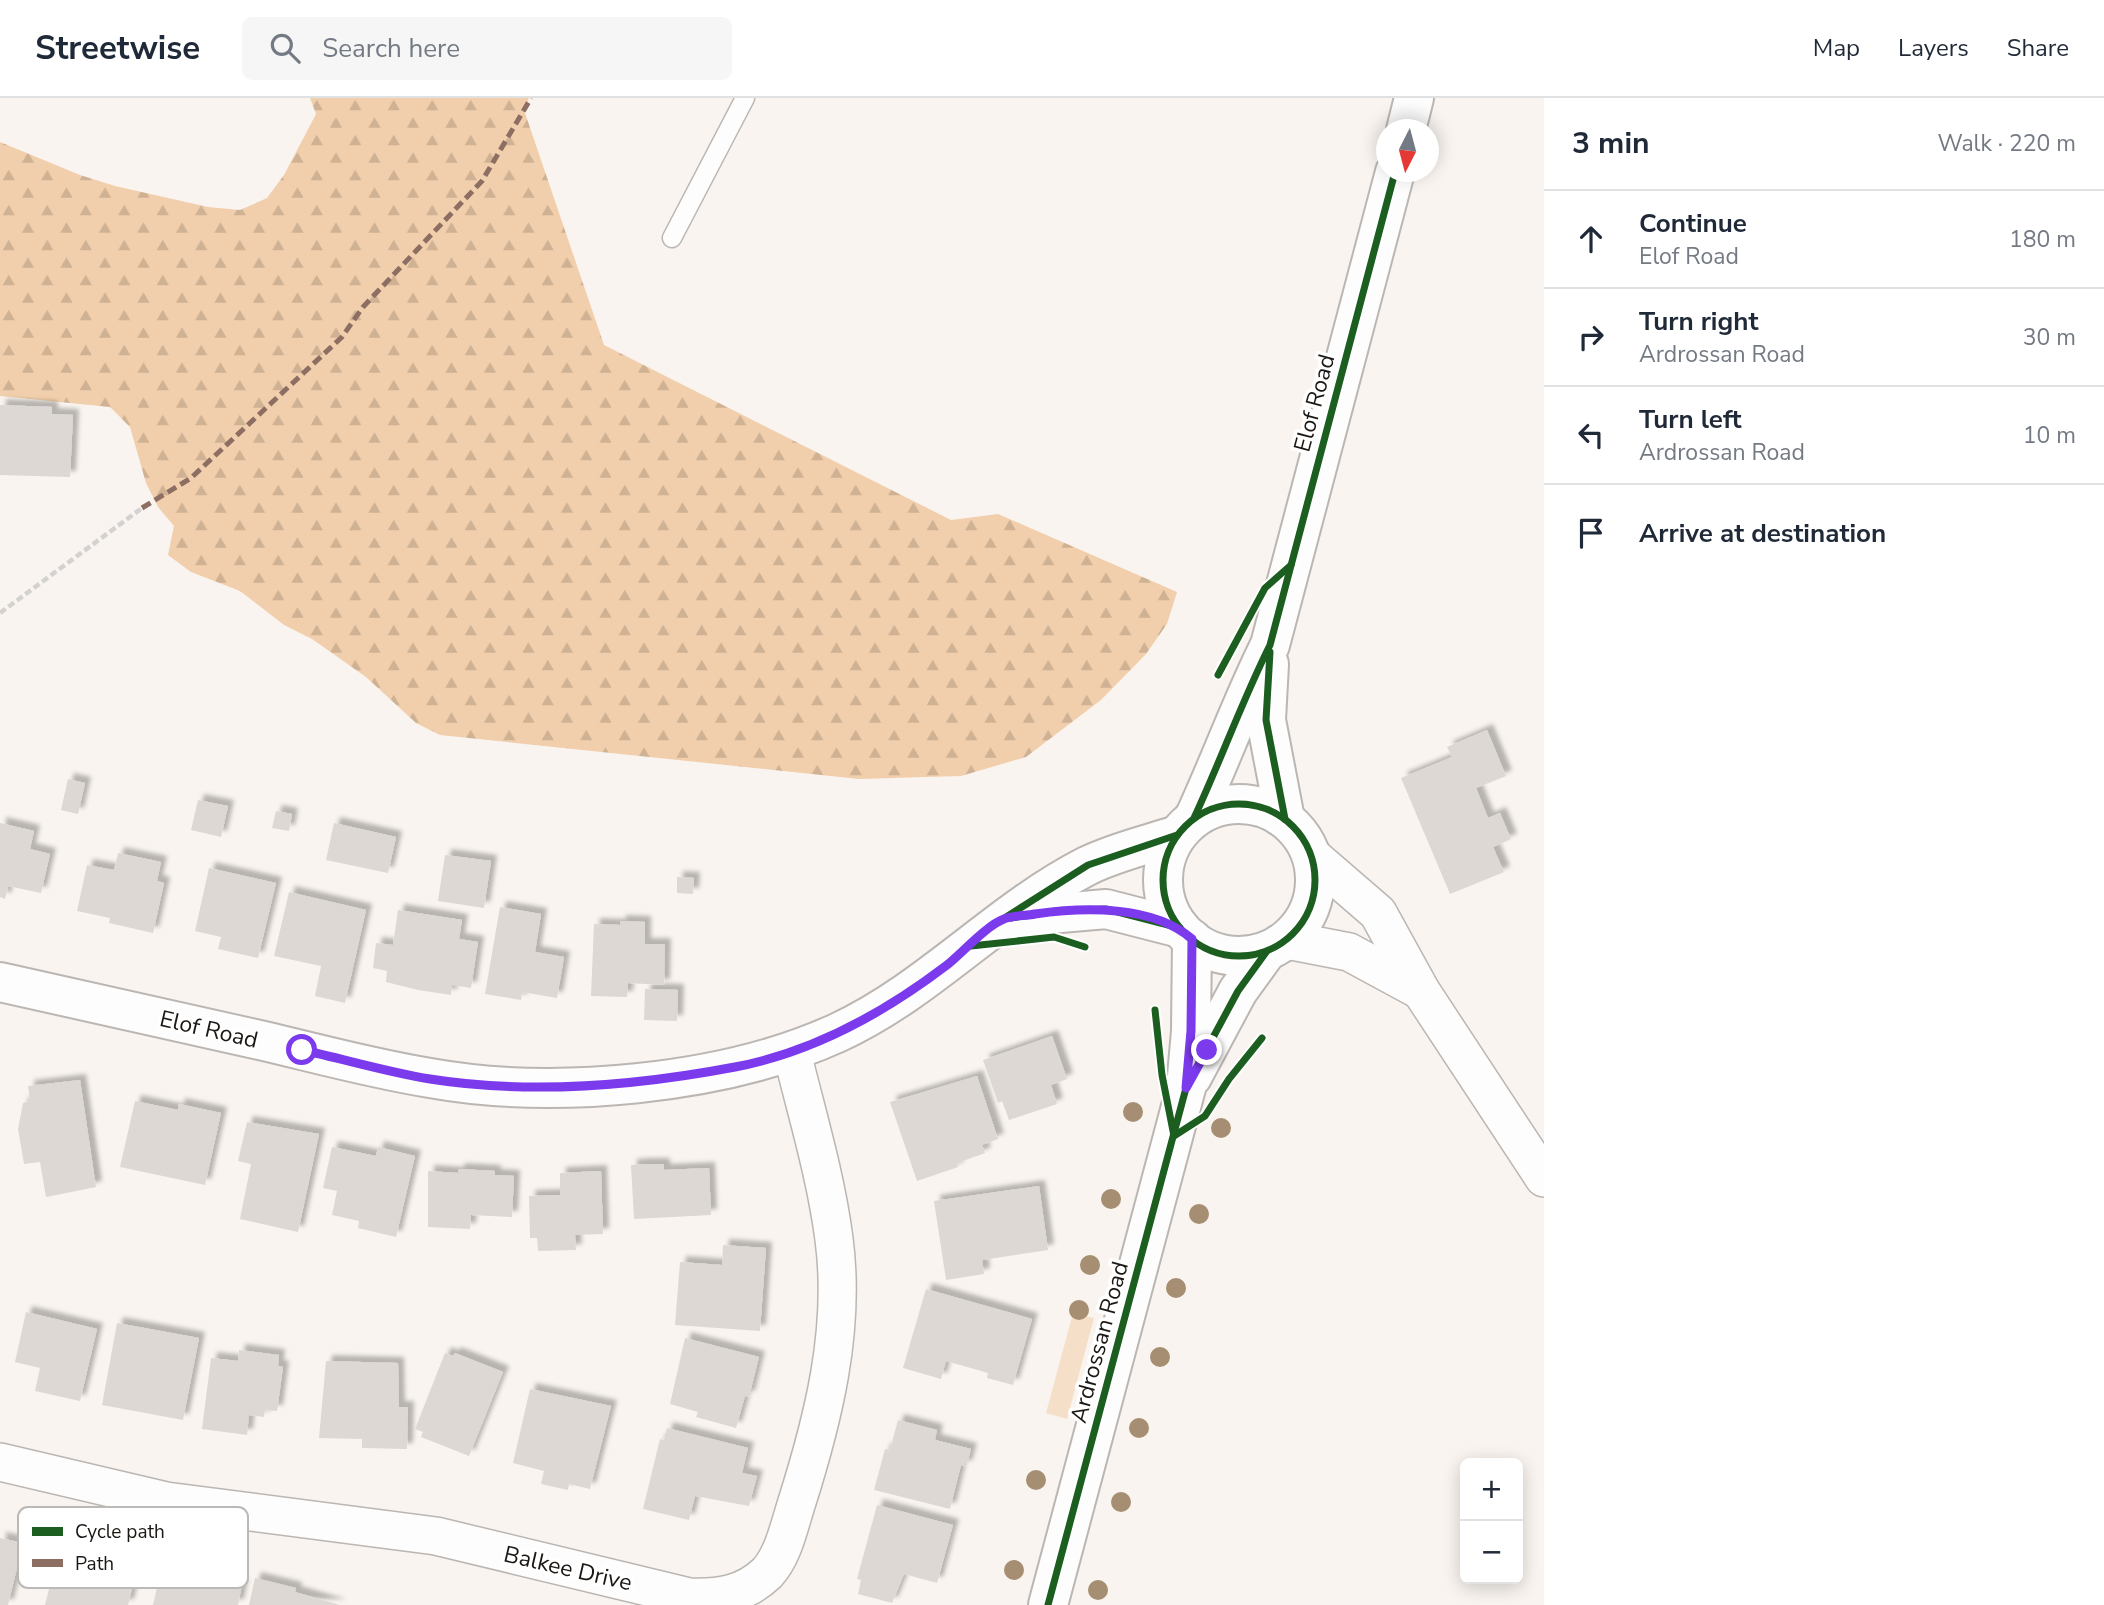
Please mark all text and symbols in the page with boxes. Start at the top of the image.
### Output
search box [242,17,732,80]
text: Streetwise [35,26,200,71]
icon: search [266,29,304,67]
text: Search here [322,31,460,66]
text: Map [1813,32,1860,64]
text: Layers [1898,32,1969,64]
text: Share [2007,32,2069,64]
north arrow [1376,119,1439,182]
text: 3 min [1572,123,1650,164]
text: Walk · 220 m [1937,128,2076,159]
text: Continue [1639,206,1747,241]
icon: ahead [1572,220,1610,258]
text: 180 m [2009,224,2076,255]
text: Elof Road [1639,241,1739,272]
text: Turn right [1639,304,1758,339]
icon: right [1572,318,1610,356]
text: 30 m [2023,322,2076,353]
text: Ardrossan Road [1639,339,1805,370]
street label: Elof Road [1287,351,1342,455]
text: Turn left [1639,402,1742,437]
icon: left [1572,416,1610,454]
text: 10 m [2023,420,2076,451]
text: Ardrossan Road [1639,437,1805,468]
icon: arrive [1572,514,1610,552]
text: Arrive at destination [1639,516,1886,551]
street label: Elof Road [157,1003,261,1056]
route start [286,1034,317,1065]
route end [1191,1034,1222,1065]
street label: Ardrossan Road [1063,1258,1136,1426]
map controls [1460,1458,1523,1584]
button: + [1460,1458,1523,1521]
legend [18,1507,248,1588]
text: Cycle path [75,1519,165,1545]
button: − [1460,1521,1523,1584]
street label: Balkee Drive [501,1539,635,1598]
text: Path [75,1551,114,1577]

